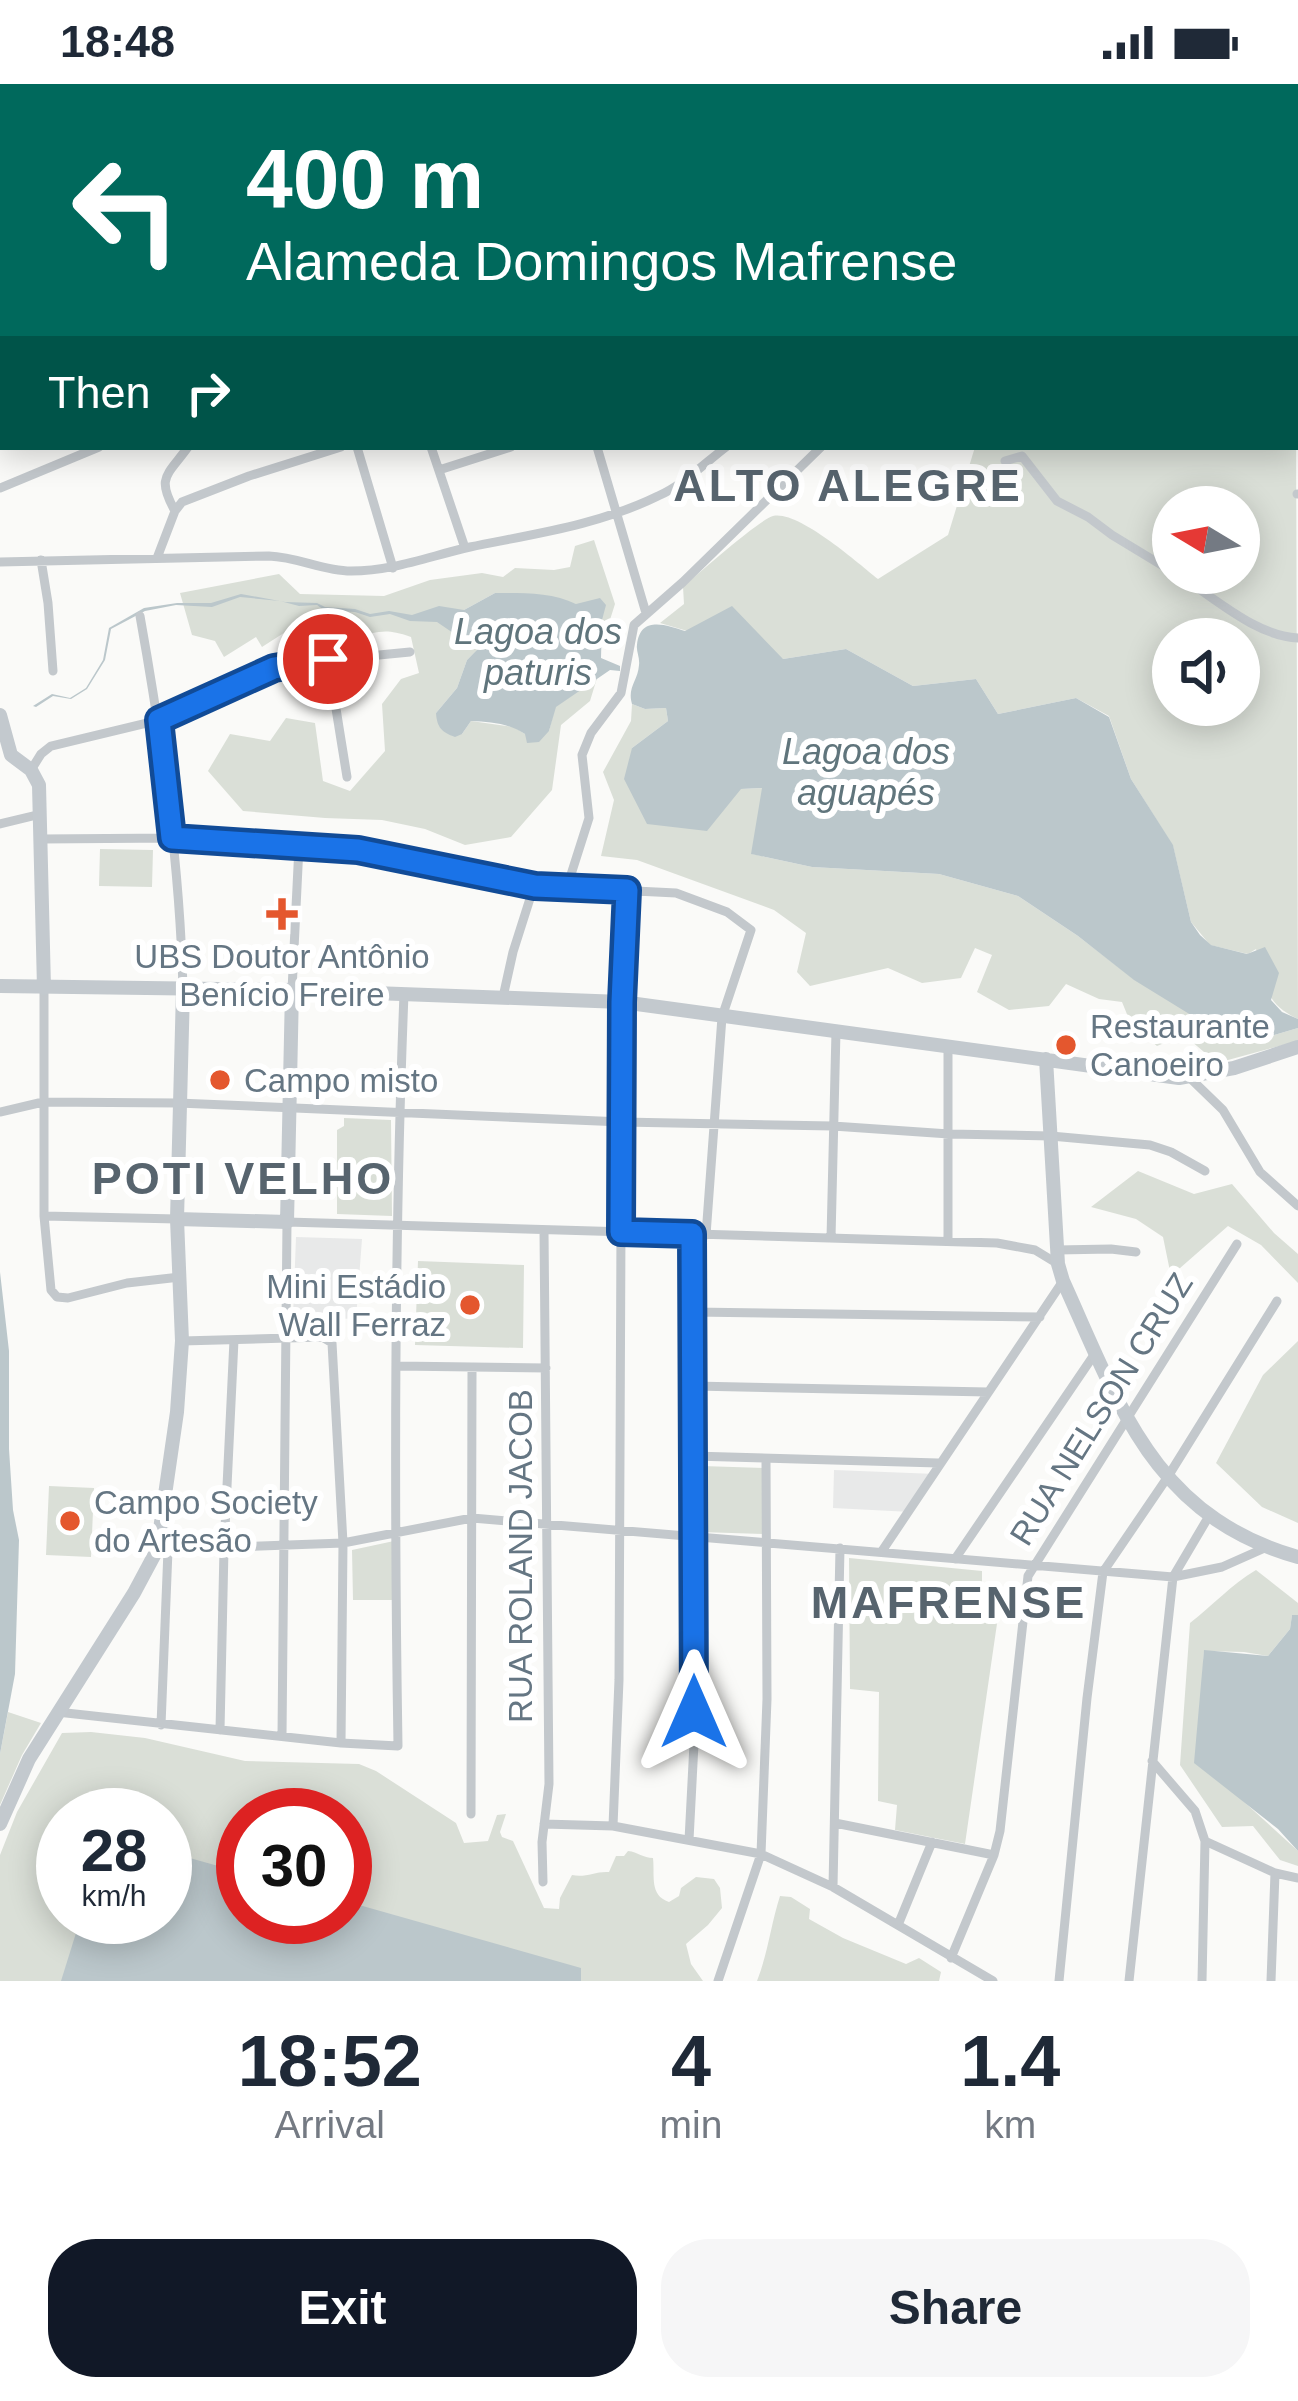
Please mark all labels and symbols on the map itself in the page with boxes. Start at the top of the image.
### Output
district label: ALTO ALEGRE [673,460,1023,511]
north arrow [1152,486,1260,594]
pin [277,608,379,710]
water label: Lagoa dos paturis [454,611,622,693]
water label: Lagoa dos aguapés [782,731,950,813]
marker: UBS Doutor Antônio Benício Freire [266,898,298,930]
place label: UBS Doutor Antônio Benício Freire [134,938,430,1013]
place label: Restaurante Canoeiro [1090,1008,1270,1083]
marker: Restaurante Canoeiro [1053,1032,1079,1058]
place label: Campo misto [244,1062,438,1099]
marker: Campo misto [207,1067,233,1093]
district label: POTI VELHO [92,1153,394,1204]
street label: RUA NELSON CRUZ [1002,1266,1200,1552]
place label: Mini Estádio Wall Ferraz [266,1268,446,1343]
marker: Mini Estádio Wall Ferraz [457,1292,483,1318]
street label: RUA ROLAND JACOB [502,1389,539,1723]
place label: Campo Society do Artesão [94,1484,318,1559]
marker: Campo Society do Artesão [57,1508,83,1534]
district label: MAFRENSE [811,1577,1087,1628]
position arrow [631,1649,757,1775]
speed limit sign: 30 [216,1788,372,1944]

